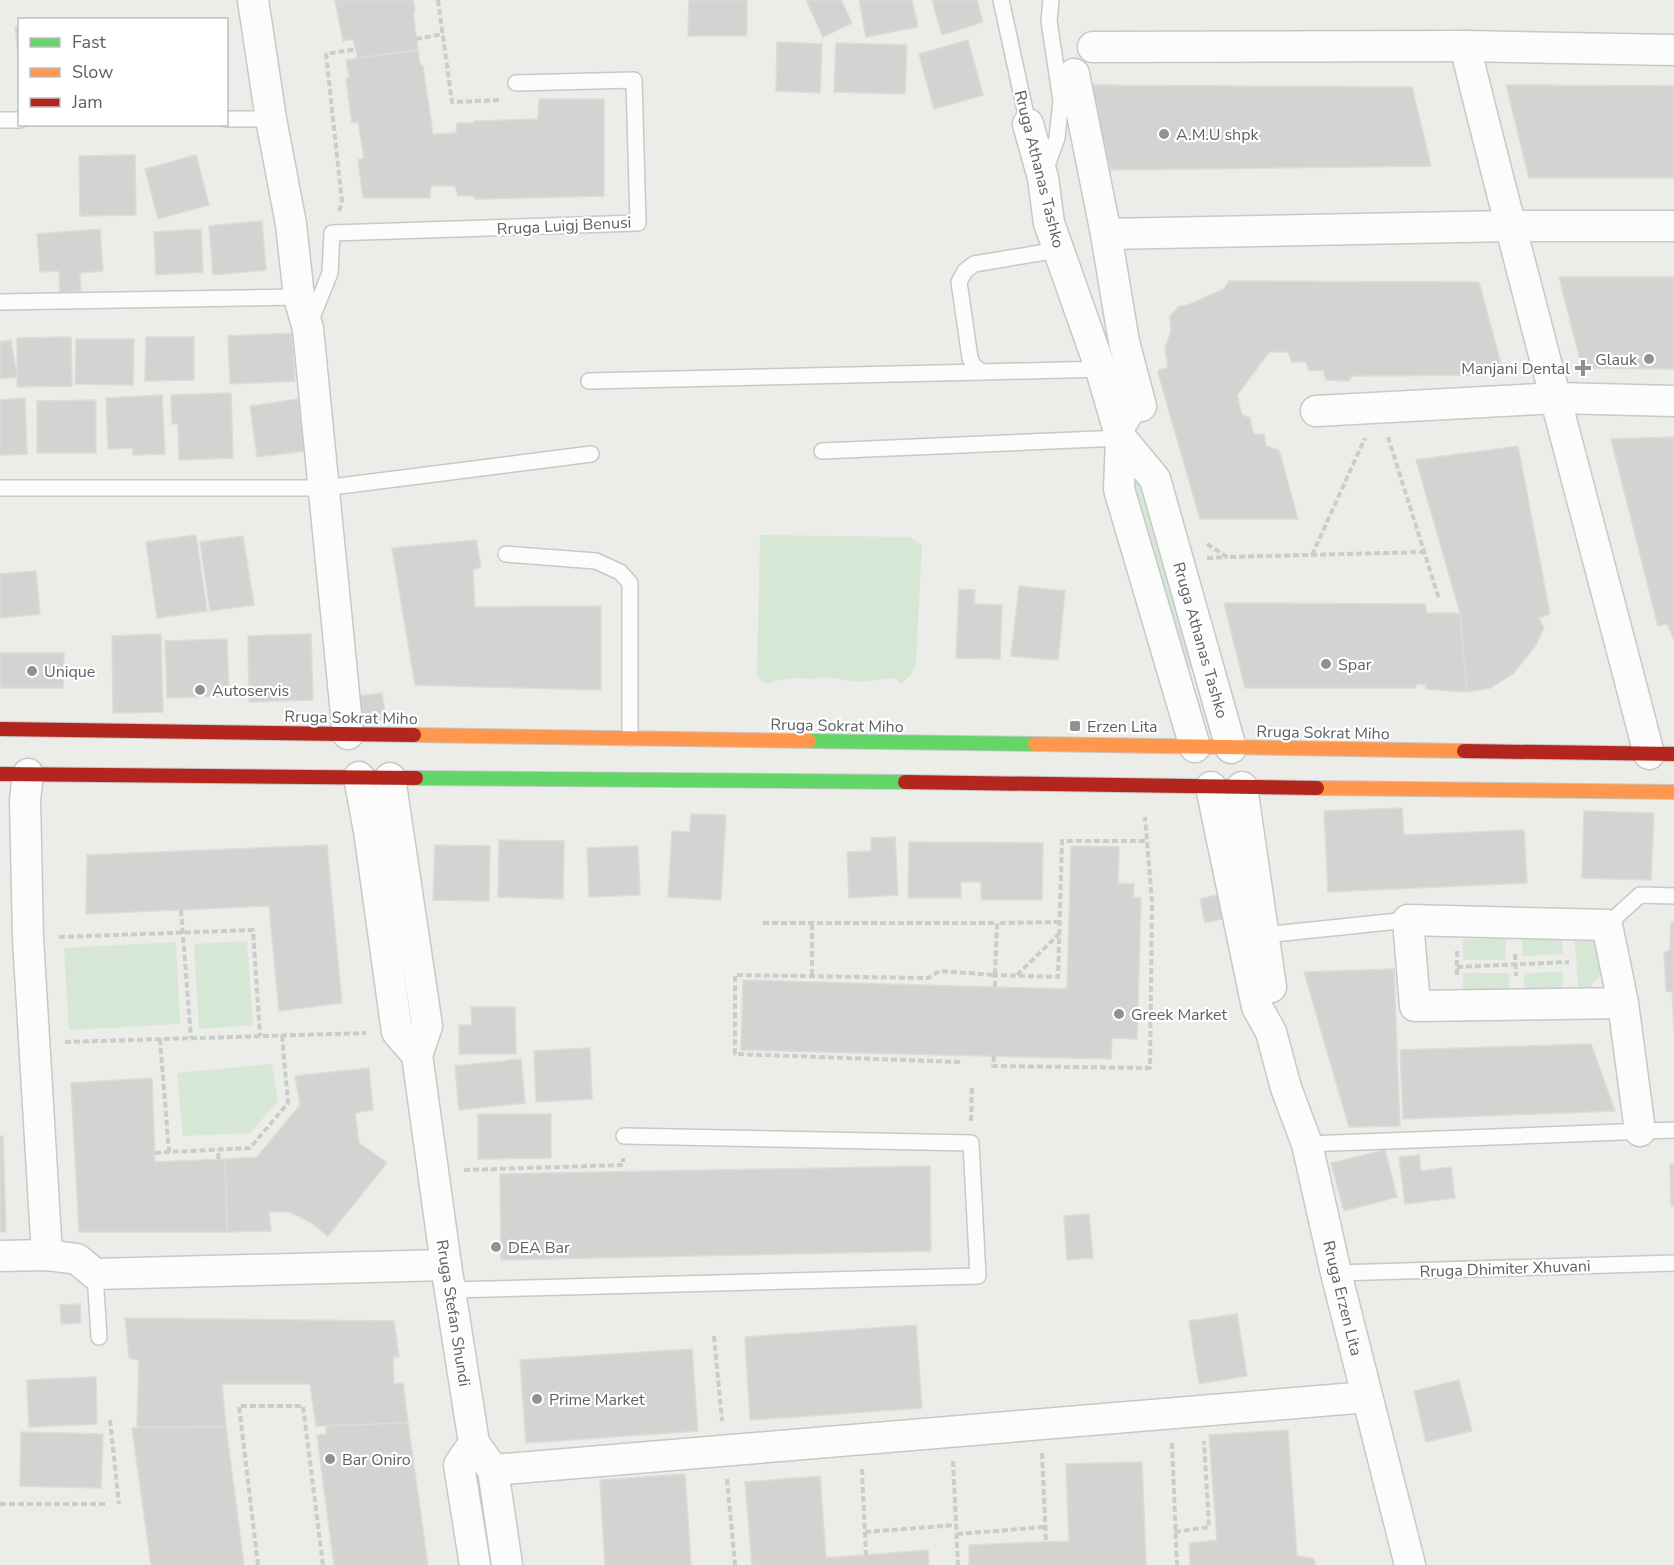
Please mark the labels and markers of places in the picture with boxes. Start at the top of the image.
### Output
place label: A.M.U shpk [1176,124,1260,146]
marker: A.M.U shpk [1157,127,1171,141]
place label: Glauk [1595,349,1638,371]
marker: Glauk [1642,352,1656,366]
place label: Manjani Dental [1461,358,1570,380]
marker: Manjani Dental [1574,359,1592,377]
place label: Spar [1338,654,1372,676]
marker: Spar [1319,657,1333,671]
place label: Unique [44,661,95,683]
marker: Unique [25,664,39,678]
place label: Autoservis [212,680,289,702]
marker: Autoservis [193,683,207,697]
place label: Erzen Lita [1087,716,1158,738]
marker: Erzen Lita [1068,719,1082,733]
place label: Greek Market [1131,1004,1228,1026]
marker: Greek Market [1112,1007,1126,1021]
place label: DEA Bar [508,1237,570,1259]
marker: DEA Bar [489,1240,503,1254]
place label: Prime Market [549,1389,645,1411]
marker: Prime Market [530,1392,544,1406]
place label: Bar Oniro [342,1449,411,1471]
marker: Bar Oniro [323,1452,337,1466]

